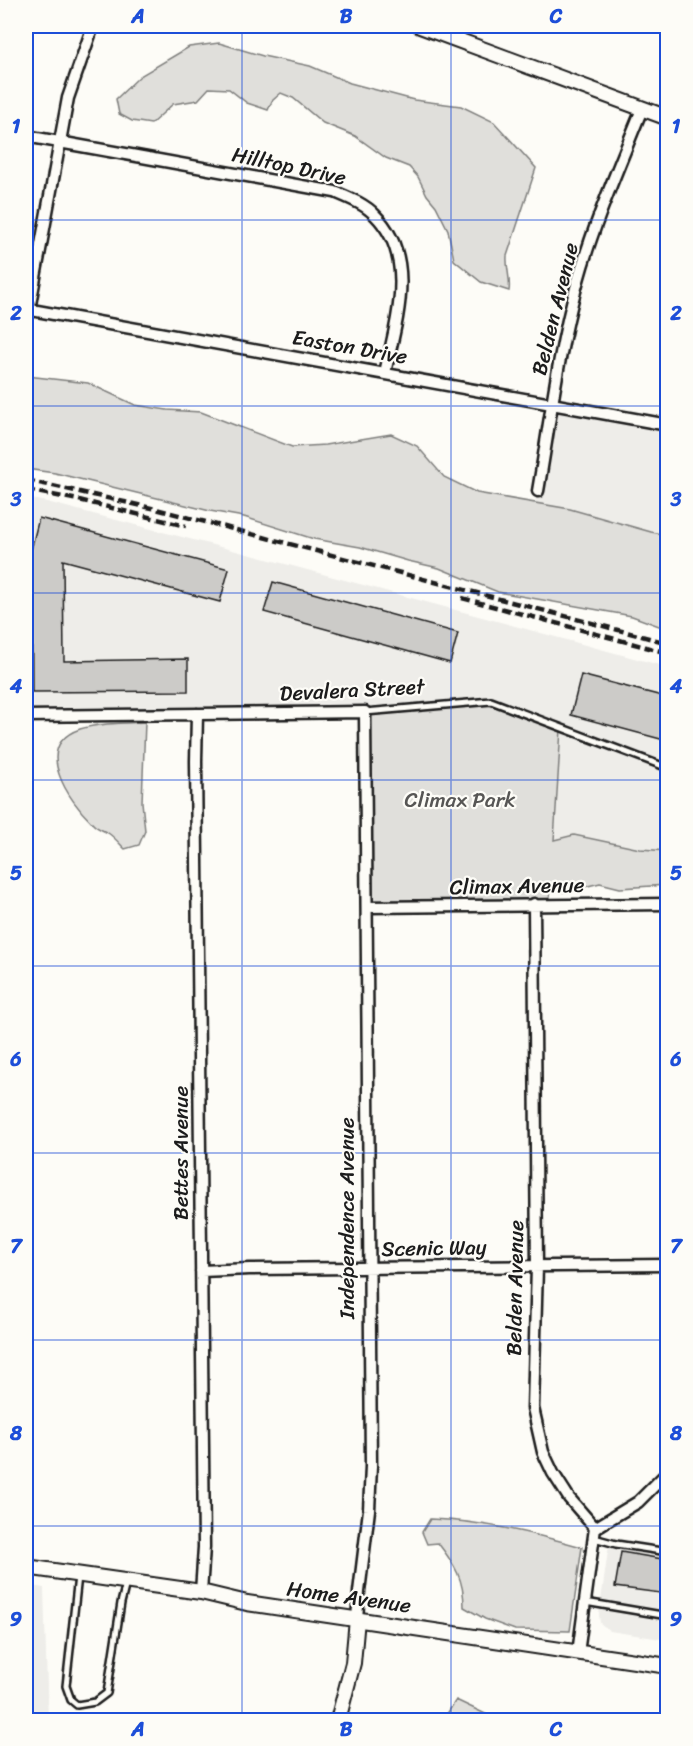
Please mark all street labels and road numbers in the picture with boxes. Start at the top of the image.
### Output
street label: Hilltop Drive [228,135,350,197]
street label: Belden Avenue [520,238,590,379]
street label: Easton Drive [290,318,411,376]
street label: Devalera Street [279,667,427,713]
street label: Climax Avenue [449,866,585,906]
street label: Bettes Avenue [162,1086,200,1220]
street label: Independence Avenue [328,1117,366,1320]
street label: Belden Avenue [495,1220,535,1356]
street label: Scenic Way [381,1228,487,1268]
street label: Home Avenue [284,1569,414,1625]

